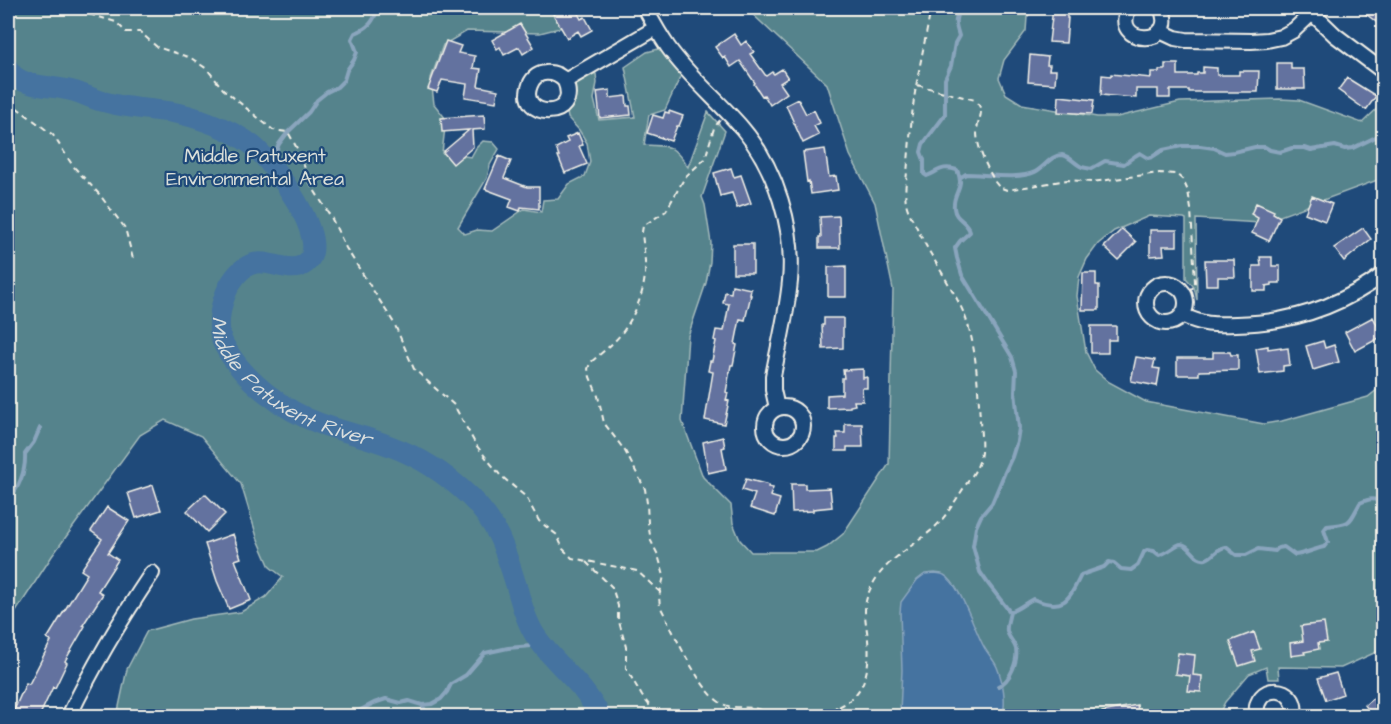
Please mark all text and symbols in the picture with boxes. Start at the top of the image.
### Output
park label: Middle Patuxent Environmental Area [166,142,344,193]
water label: Middle Patuxent River [204,316,378,454]

